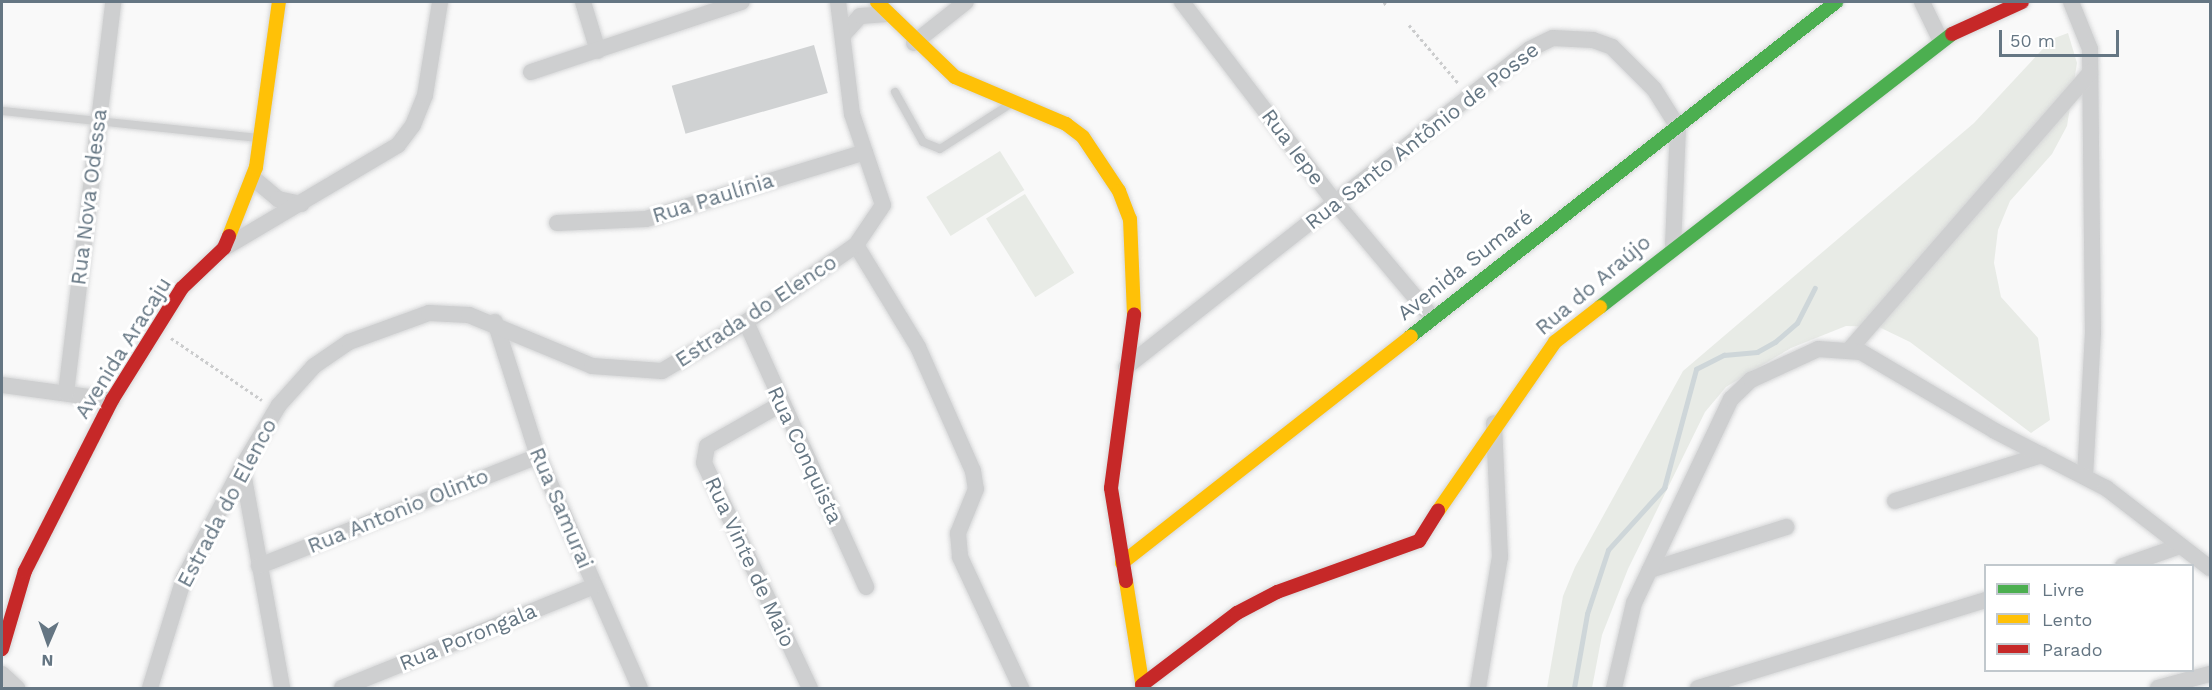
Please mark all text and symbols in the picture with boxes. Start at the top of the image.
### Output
scale bar [2002,18,2122,56]
text: 50 m [2010,30,2055,51]
street label: Rua Santo Antônio de Posse [1300,37,1544,235]
street label: Rua Iepe [1256,104,1330,190]
street label: Rua Nova Odessa [66,107,112,287]
street label: Rua Paulínia [649,168,777,228]
street label: Avenida Sumaré [1392,204,1538,326]
street label: Rua do Araújo [1530,229,1656,341]
street label: Estrada do Elenco [670,249,842,373]
street label: Avenida Aracaju [69,272,177,424]
street label: Rua Conquista [762,382,848,528]
street label: Estrada do Elenco [172,414,282,592]
street label: Rua Samurai [524,443,598,573]
street label: Rua Antonio Olinto [303,463,493,559]
street label: Rua Vinte de Maio [699,472,801,652]
legend [1984,564,2194,672]
text: Livre [2042,579,2084,600]
street label: Rua Porongala [396,598,540,676]
text: Lento [2042,609,2092,630]
north arrow [18,612,78,672]
text: Parado [2042,639,2103,660]
text: N [41,651,54,670]

